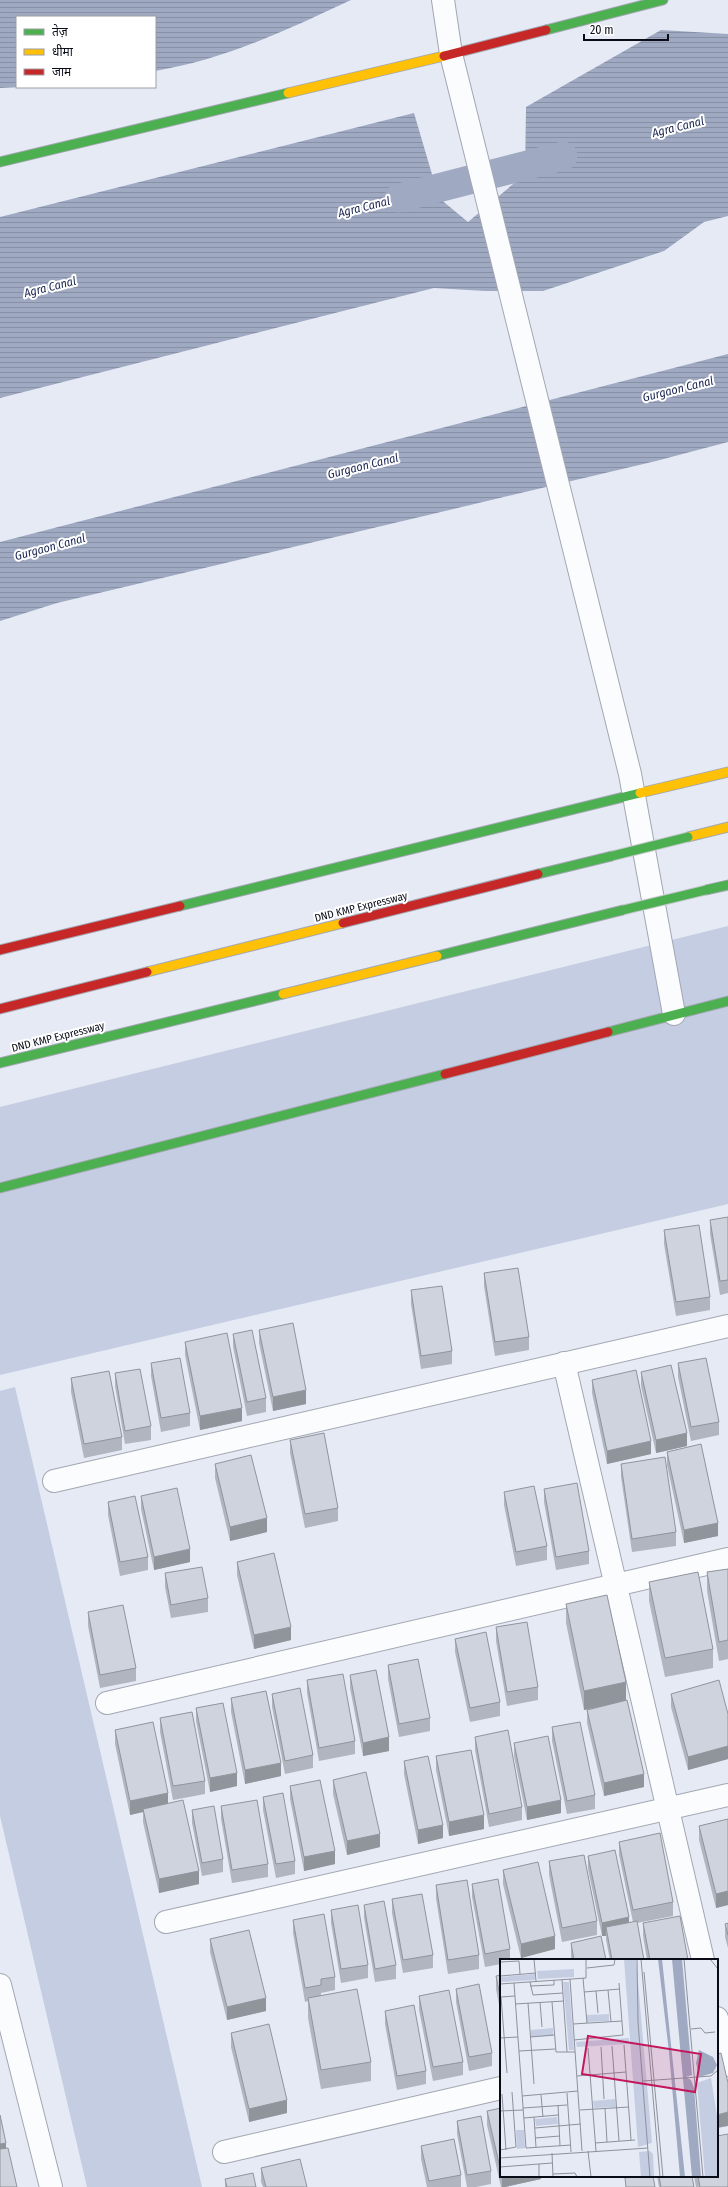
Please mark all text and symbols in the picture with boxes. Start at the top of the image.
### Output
legend [16,16,156,88]
scale bar [584,16,668,42]
text: 20 m [590,23,614,37]
text: तेज़ [52,24,69,39]
text: धीमा [52,44,74,59]
text: जाम [52,65,72,79]
water label: Agra Canal [650,114,705,140]
water label: Agra Canal [336,194,391,220]
water label: Agra Canal [22,274,77,300]
water label: Gurgaon Canal [641,373,715,405]
water label: Gurgaon Canal [326,450,400,482]
water label: Gurgaon Canal [13,531,87,563]
street label: DND KMP Expressway [313,889,409,925]
street label: DND KMP Expressway [10,1019,106,1055]
inset map [500,1959,718,2177]

